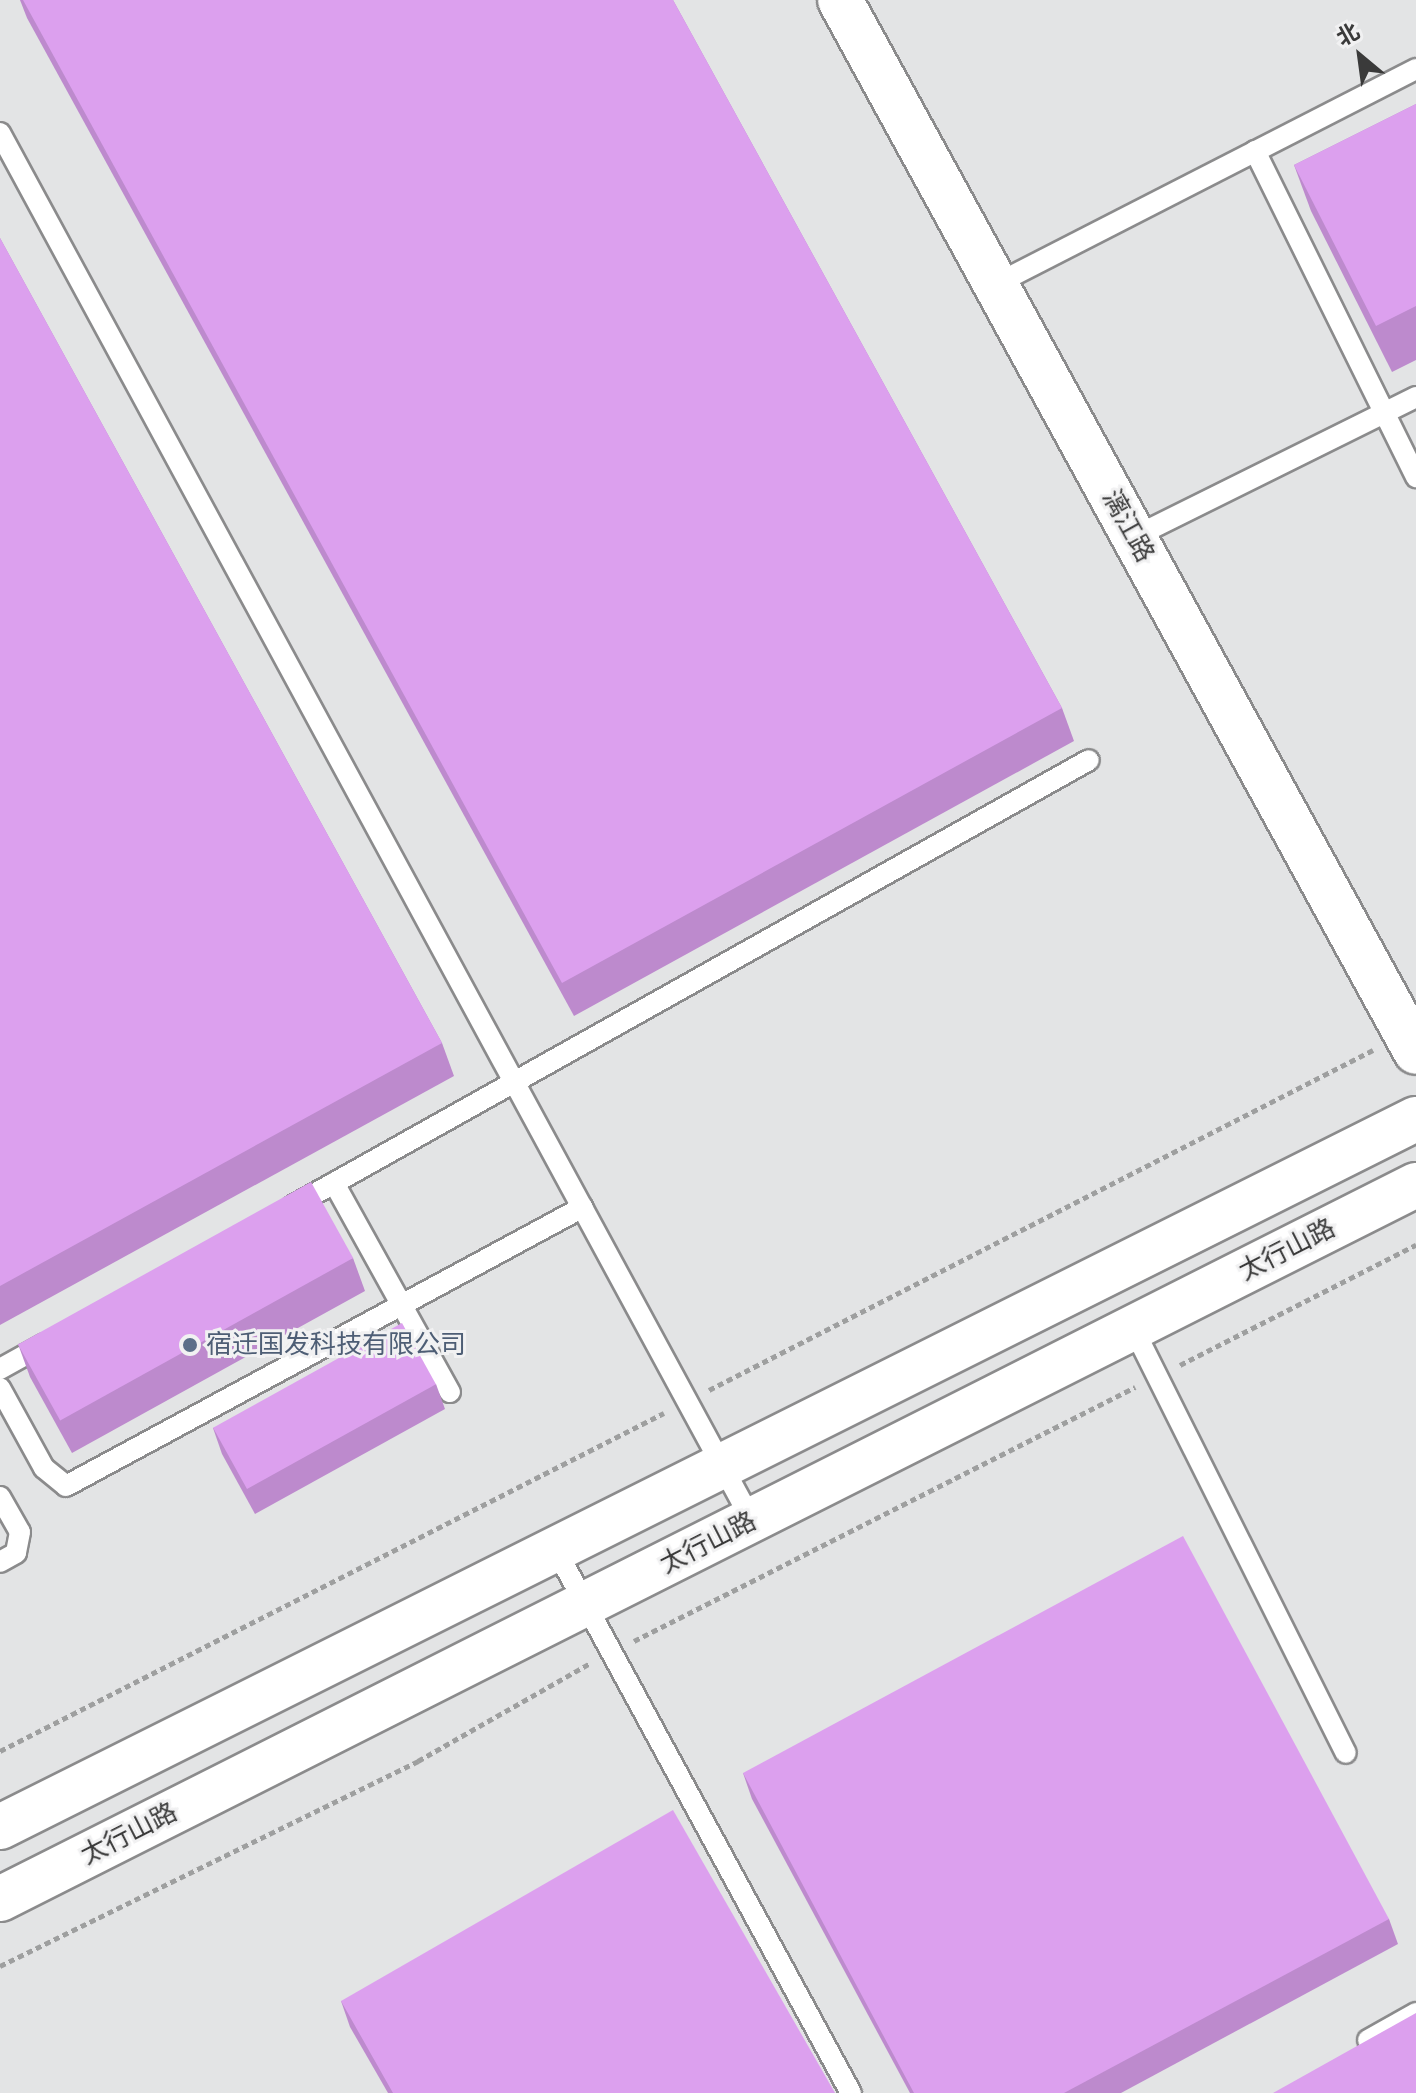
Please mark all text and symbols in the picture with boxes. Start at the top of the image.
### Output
north arrow [1320,16,1400,96]
text: 北 [1332,18,1364,51]
street label: 漓江路 [1095,484,1161,568]
street label: 太行山路 [1234,1212,1340,1288]
place label: 宿迁国发科技有限公司 [206,1329,466,1361]
marker: 宿迁国发科技有限公司 [181,1336,199,1354]
street label: 太行山路 [655,1505,761,1581]
street label: 太行山路 [76,1796,182,1872]

